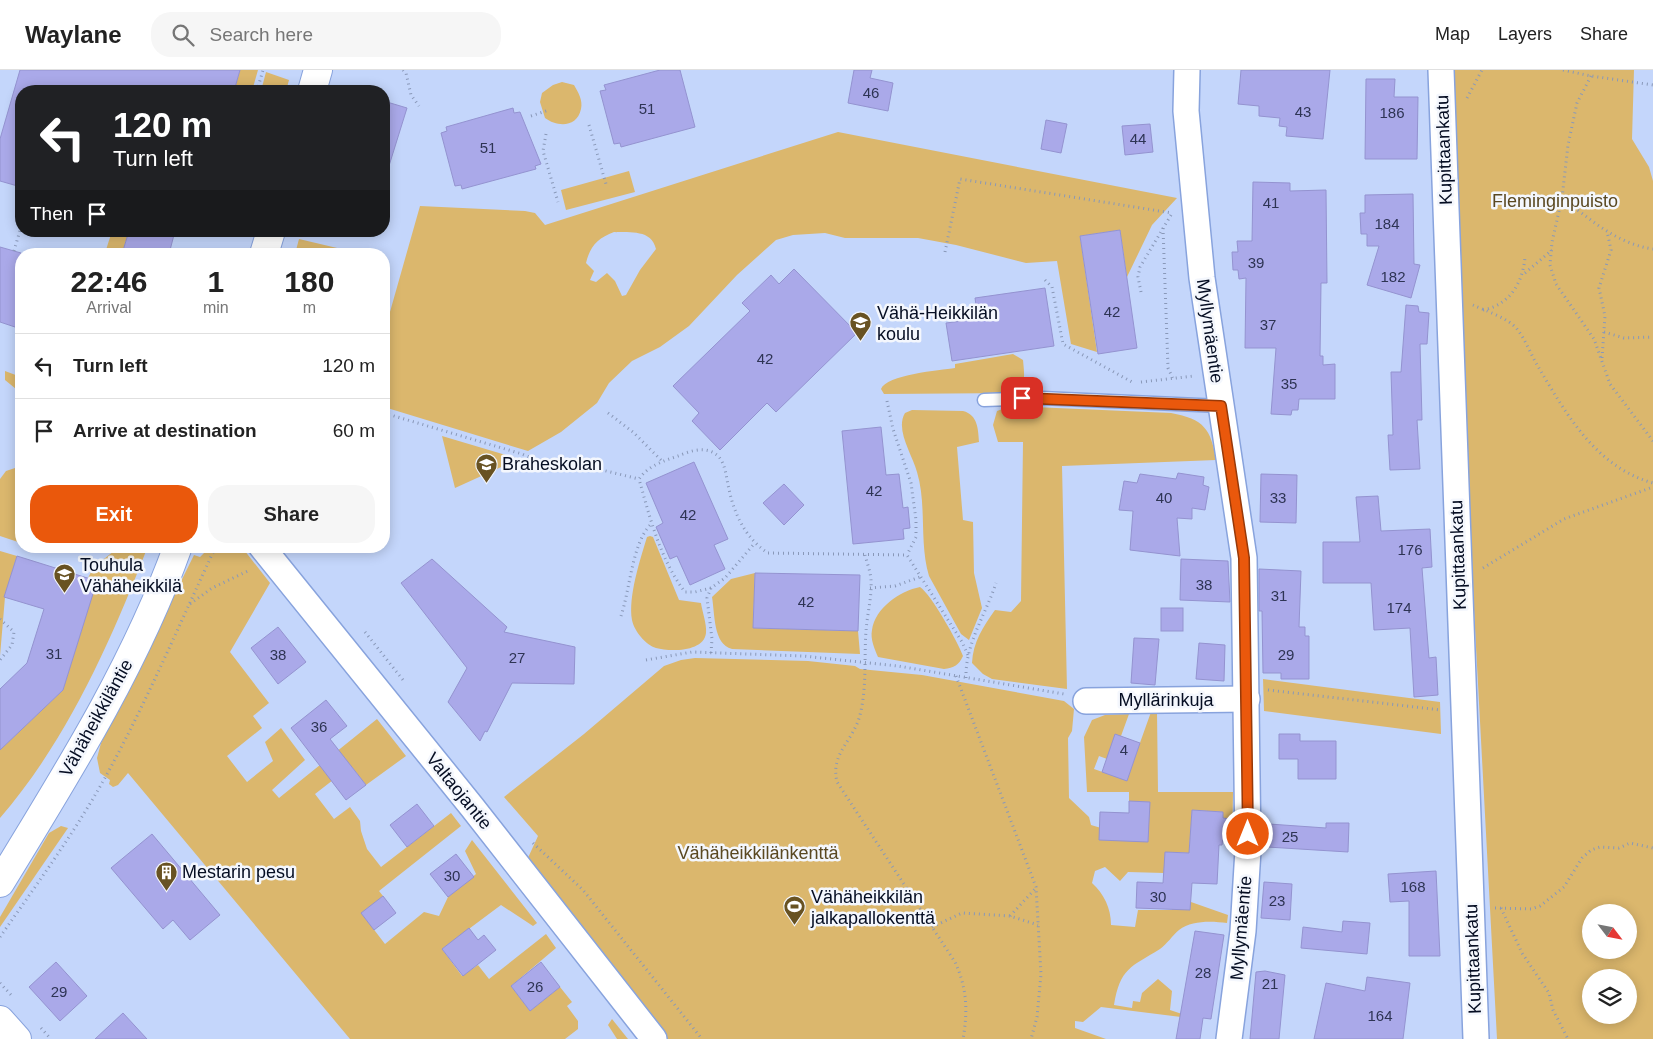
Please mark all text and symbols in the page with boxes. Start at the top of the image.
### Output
search box [151,12,501,57]
text: Waylane [25,21,121,48]
icon: search [169,21,197,49]
text: Search here [209,24,313,45]
text: Map [1435,24,1470,44]
text: Layers [1498,24,1552,44]
text: Share [1580,24,1628,44]
house number: 46 [863,84,879,101]
street label: Kupittaankatu [1432,95,1456,205]
house number: 51 [639,100,655,117]
house number: 43 [1295,103,1311,120]
house number: 186 [1379,104,1405,121]
icon: left [30,105,95,170]
text: 120 m [113,105,212,144]
house number: 44 [1130,130,1146,147]
house number: 51 [480,139,496,156]
text: Turn left [113,146,193,171]
park label: Fleminginpuisto [1492,191,1618,211]
house number: 41 [1263,194,1279,211]
icon: arrive [83,200,111,228]
text: Then [30,203,73,224]
house number: 184 [1374,215,1400,232]
house number: 39 [1248,254,1264,271]
text: 22:46 [71,265,147,298]
text: 1 [207,265,224,298]
text: 180 [284,265,334,298]
house number: 182 [1380,268,1406,285]
street label: Myllymäentie [1193,278,1227,384]
text: Arrival [86,299,132,316]
text: min [203,299,229,316]
text: m [303,299,316,316]
place label: Vähä-Heikkilän koulu [877,303,998,344]
house number: 42 [1104,303,1120,320]
school or university icon: Vähä-Heikkilän koulu [849,311,873,342]
house number: 37 [1260,316,1276,333]
house number: 42 [757,350,773,367]
icon: left [30,352,58,380]
text: Turn left [73,355,148,376]
text: 120 m [322,355,375,376]
house number: 35 [1281,375,1297,392]
pin [1001,377,1043,419]
icon: arrive [1008,384,1036,412]
icon: arrive [30,417,58,445]
text: Arrive at destination [73,420,257,441]
text: 60 m [333,420,375,441]
school or university icon: Braheskolan [474,452,498,483]
place label: Braheskolan [502,454,602,474]
house number: 42 [866,482,882,499]
button: Exit [30,485,198,543]
button: Share [208,485,375,543]
house number: 40 [1156,489,1172,506]
house number: 33 [1270,489,1286,506]
street label: Kupittaankatu [1446,500,1470,610]
house number: 42 [680,506,696,523]
house number: 176 [1397,541,1423,558]
place label: Touhula Vähäheikkilä [80,555,183,596]
school or university icon: Touhula Vähäheikkilä [52,563,76,594]
house number: 38 [1196,576,1212,593]
house number: 31 [1271,587,1287,604]
house number: 42 [798,593,814,610]
house number: 174 [1386,599,1412,616]
house number: 31 [46,645,62,662]
house number: 38 [270,646,286,663]
house number: 29 [1278,646,1294,663]
house number: 27 [509,649,525,666]
street label: Vähäheikkiläntie [55,656,137,780]
street label: Myllärinkuja [1118,690,1215,710]
house number: 36 [311,718,327,735]
house number: 4 [1120,741,1128,758]
street label: Valtaojantie [422,749,496,833]
position arrow [1221,807,1273,859]
house number: 25 [1282,828,1298,845]
park label: Vähäheikkilänkenttä [677,843,840,863]
building icon: Mestarin pesu [154,860,178,891]
place label: Mestarin pesu [182,862,295,882]
house number: 30 [444,867,460,884]
street label: Myllymäentie [1226,875,1256,981]
house number: 168 [1400,878,1426,895]
place label: Vähäheikkilän jalkapallokenttä [810,887,936,928]
house number: 30 [1150,888,1166,905]
house number: 23 [1269,892,1285,909]
sports icon: Vähäheikkilän jalkapallokenttä [783,895,807,926]
street label: Kupittaankatu [1461,904,1485,1014]
north arrow [1582,904,1638,959]
map controls [1582,904,1637,1024]
house number: 28 [1195,964,1211,981]
button: layers [1582,969,1637,1024]
house number: 21 [1262,975,1278,992]
house number: 26 [527,978,543,995]
house number: 29 [51,983,67,1000]
house number: 164 [1367,1007,1393,1024]

